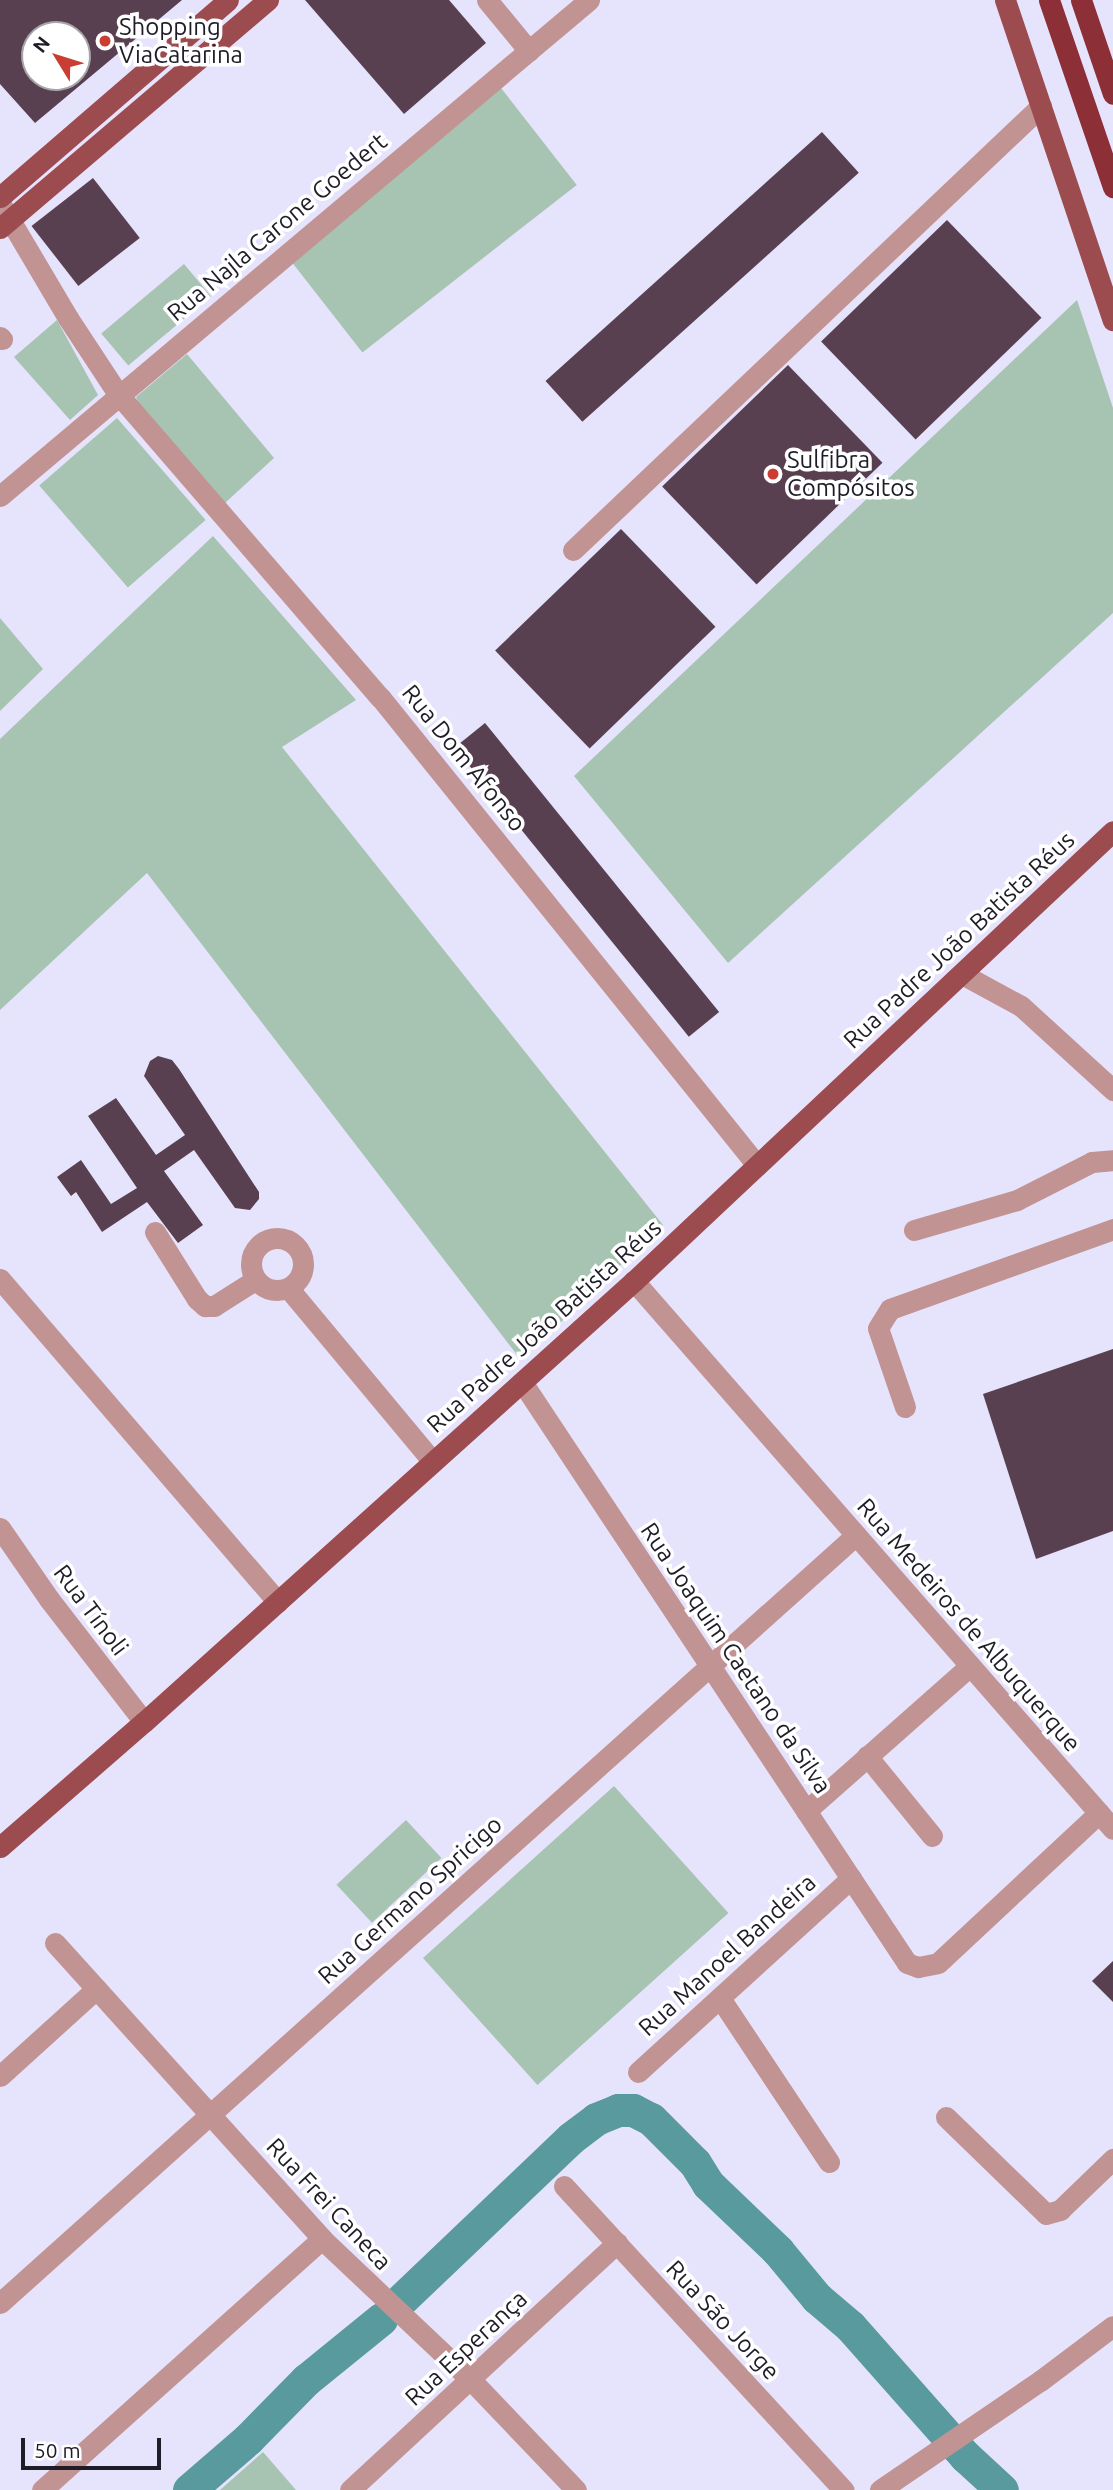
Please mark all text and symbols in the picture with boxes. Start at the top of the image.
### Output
place label: Shopping ViaCatarina [119,13,243,69]
north arrow [21,21,91,91]
text: N [28,32,54,57]
marker: Shopping ViaCatarina [97,33,113,49]
street label: Rua Najla Carone Goedert [161,127,393,327]
place label: Sulfibra Compósitos [787,446,915,502]
marker: Sulfibra Compósitos [765,466,781,482]
street label: Rua Dom Afonso [396,679,532,837]
street label: Rua Padre João Batista Réus [838,825,1080,1055]
street label: Rua Padre João Batista Réus [421,1213,667,1439]
street label: Rua Medeiros de Albuquerque [851,1492,1087,1758]
street label: Rua Joaquim Caetano da Silva [635,1517,837,1799]
street label: Rua Tínoli [48,1559,134,1661]
street label: Rua Germano Spricigo [312,1810,508,1990]
street label: Rua Manoel Bandeira [633,1868,821,2042]
street label: Rua Frei Caneca [261,2132,397,2276]
street label: Rua São Jorge [660,2254,786,2386]
street label: Rua Esperança [399,2284,533,2412]
scale bar [24,2424,164,2468]
text: 50 m [34,2438,81,2462]

